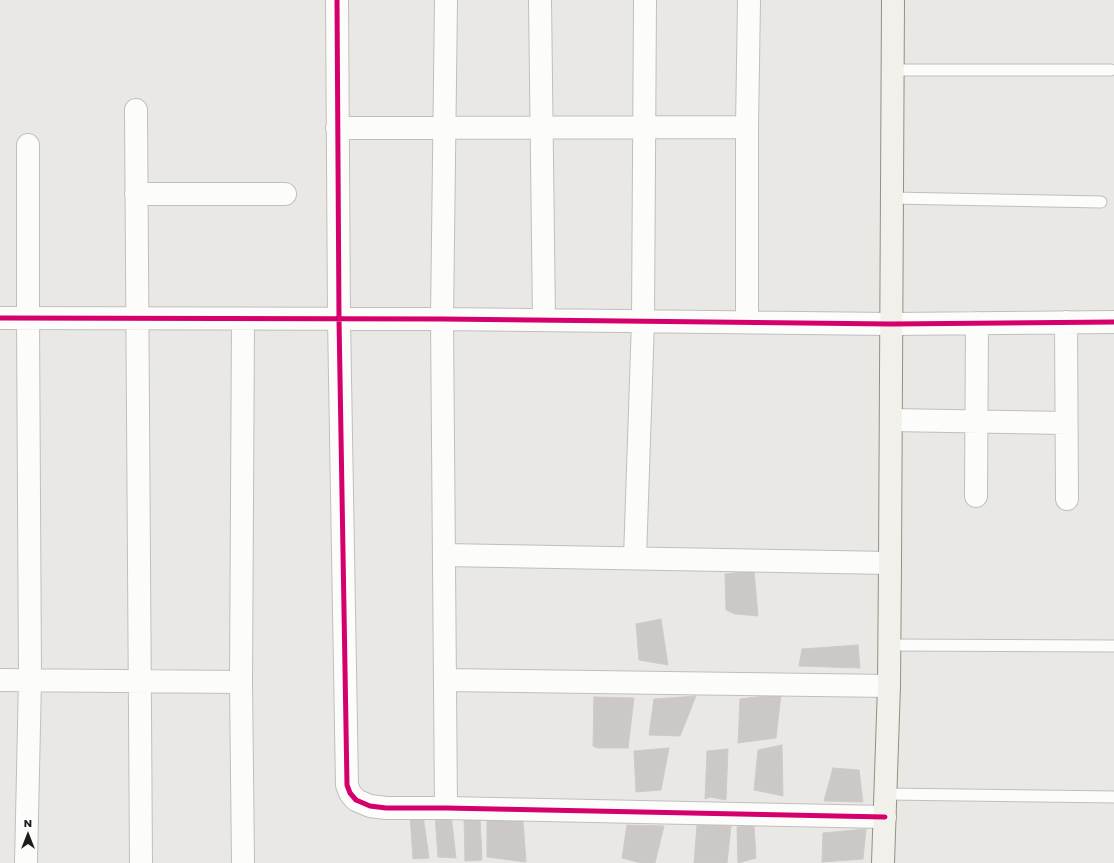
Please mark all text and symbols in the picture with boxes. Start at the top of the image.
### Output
north arrow [8,815,48,855]
text: N [24,815,32,831]

